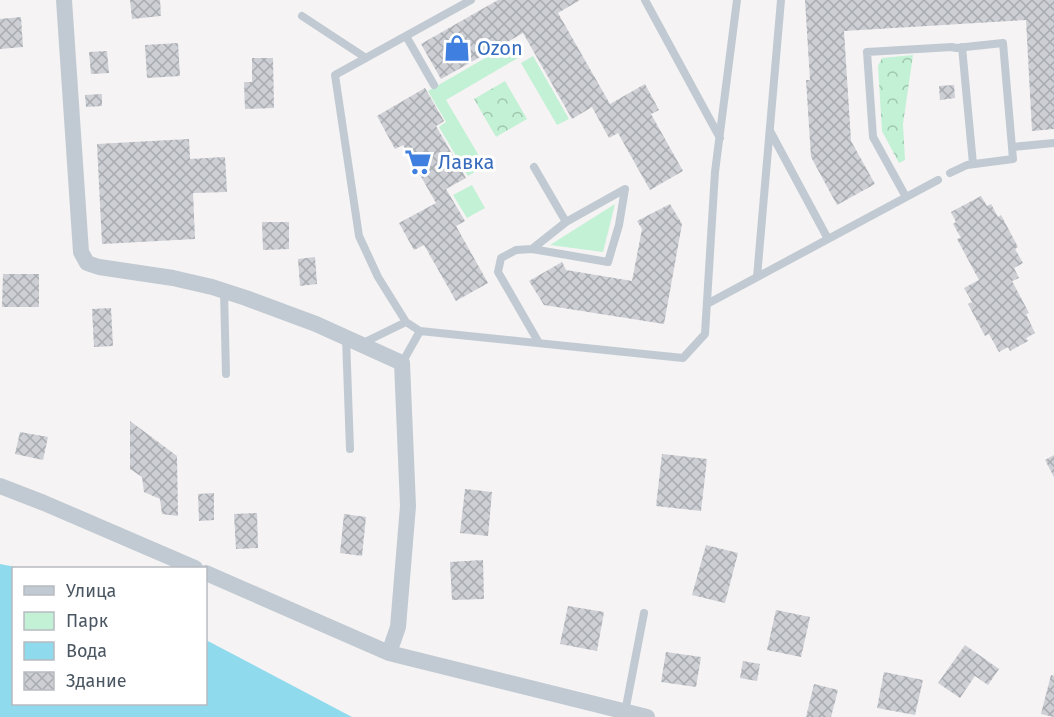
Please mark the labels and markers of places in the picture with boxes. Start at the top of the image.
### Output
shop icon: Ozon [442,33,472,63]
place label: Ozon [477,36,523,60]
supermarket icon: Лавка [403,147,433,177]
place label: Лавка [438,150,494,174]

